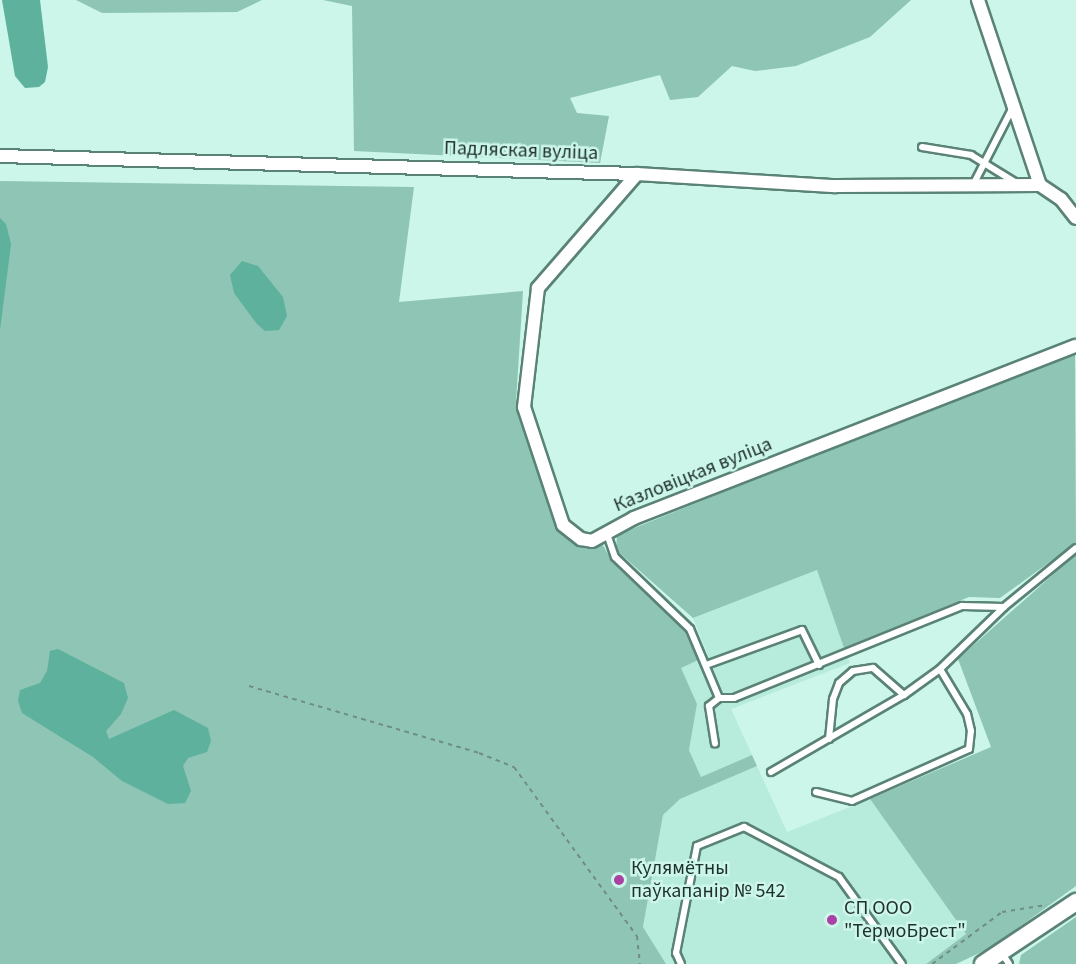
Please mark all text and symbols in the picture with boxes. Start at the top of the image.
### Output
street label: Падляская вуліца [444,136,598,166]
street label: Казловіцкая вуліца [610,432,776,518]
place label: Кулямётны паўкапанір № 542 [631,856,785,903]
marker: Кулямётны паўкапанір № 542 [612,873,626,887]
place label: СП ООО "ТермоБрест" [844,897,966,944]
marker: СП ООО "ТермоБрест" [825,913,839,927]

